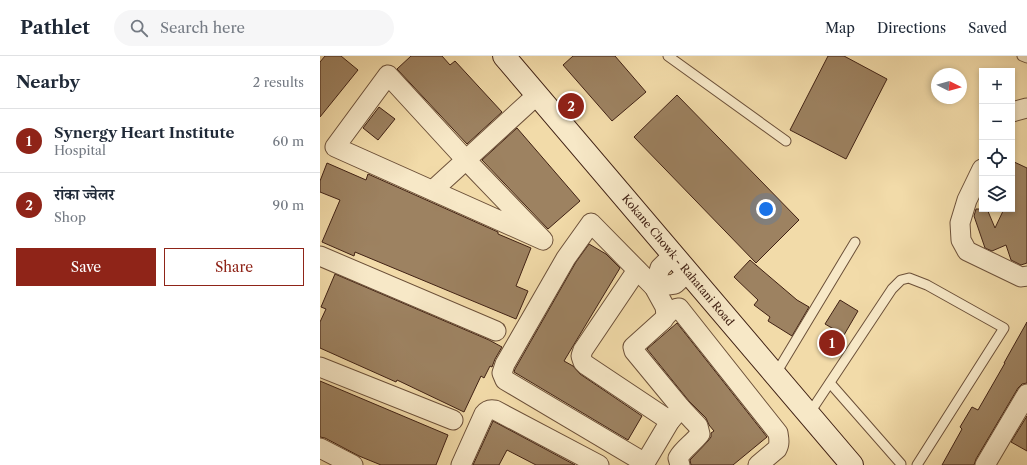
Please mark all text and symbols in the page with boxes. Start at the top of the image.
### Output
search box [114,10,394,46]
text: Pathlet [20,16,90,39]
icon: search [128,17,150,39]
text: Search here [160,18,245,37]
text: Map [825,19,855,37]
text: Directions [877,19,946,37]
text: Saved [968,19,1007,37]
north arrow [931,68,967,104]
map controls [979,68,1015,212]
button: + [979,68,1015,104]
text: Nearby [16,72,80,92]
text: 2 results [253,74,304,90]
pin: 2 [558,91,584,121]
button: − [979,104,1015,140]
text: Synergy Heart Institute [54,123,234,142]
text: 1 [26,133,32,149]
text: 60 m [273,133,304,149]
button: locate [979,140,1015,176]
text: Hospital [54,142,106,158]
button: layers [979,176,1015,212]
text: रांका ज्वेलर [54,185,115,204]
street label: Kokane Chowk - Rahatani Road [619,191,737,329]
text: 2 [25,197,33,213]
text: 90 m [273,197,304,213]
your location [756,199,776,219]
text: Shop [54,209,86,225]
button: Save [16,248,156,286]
button: Share [164,248,304,286]
pin: 1 [819,328,845,358]

